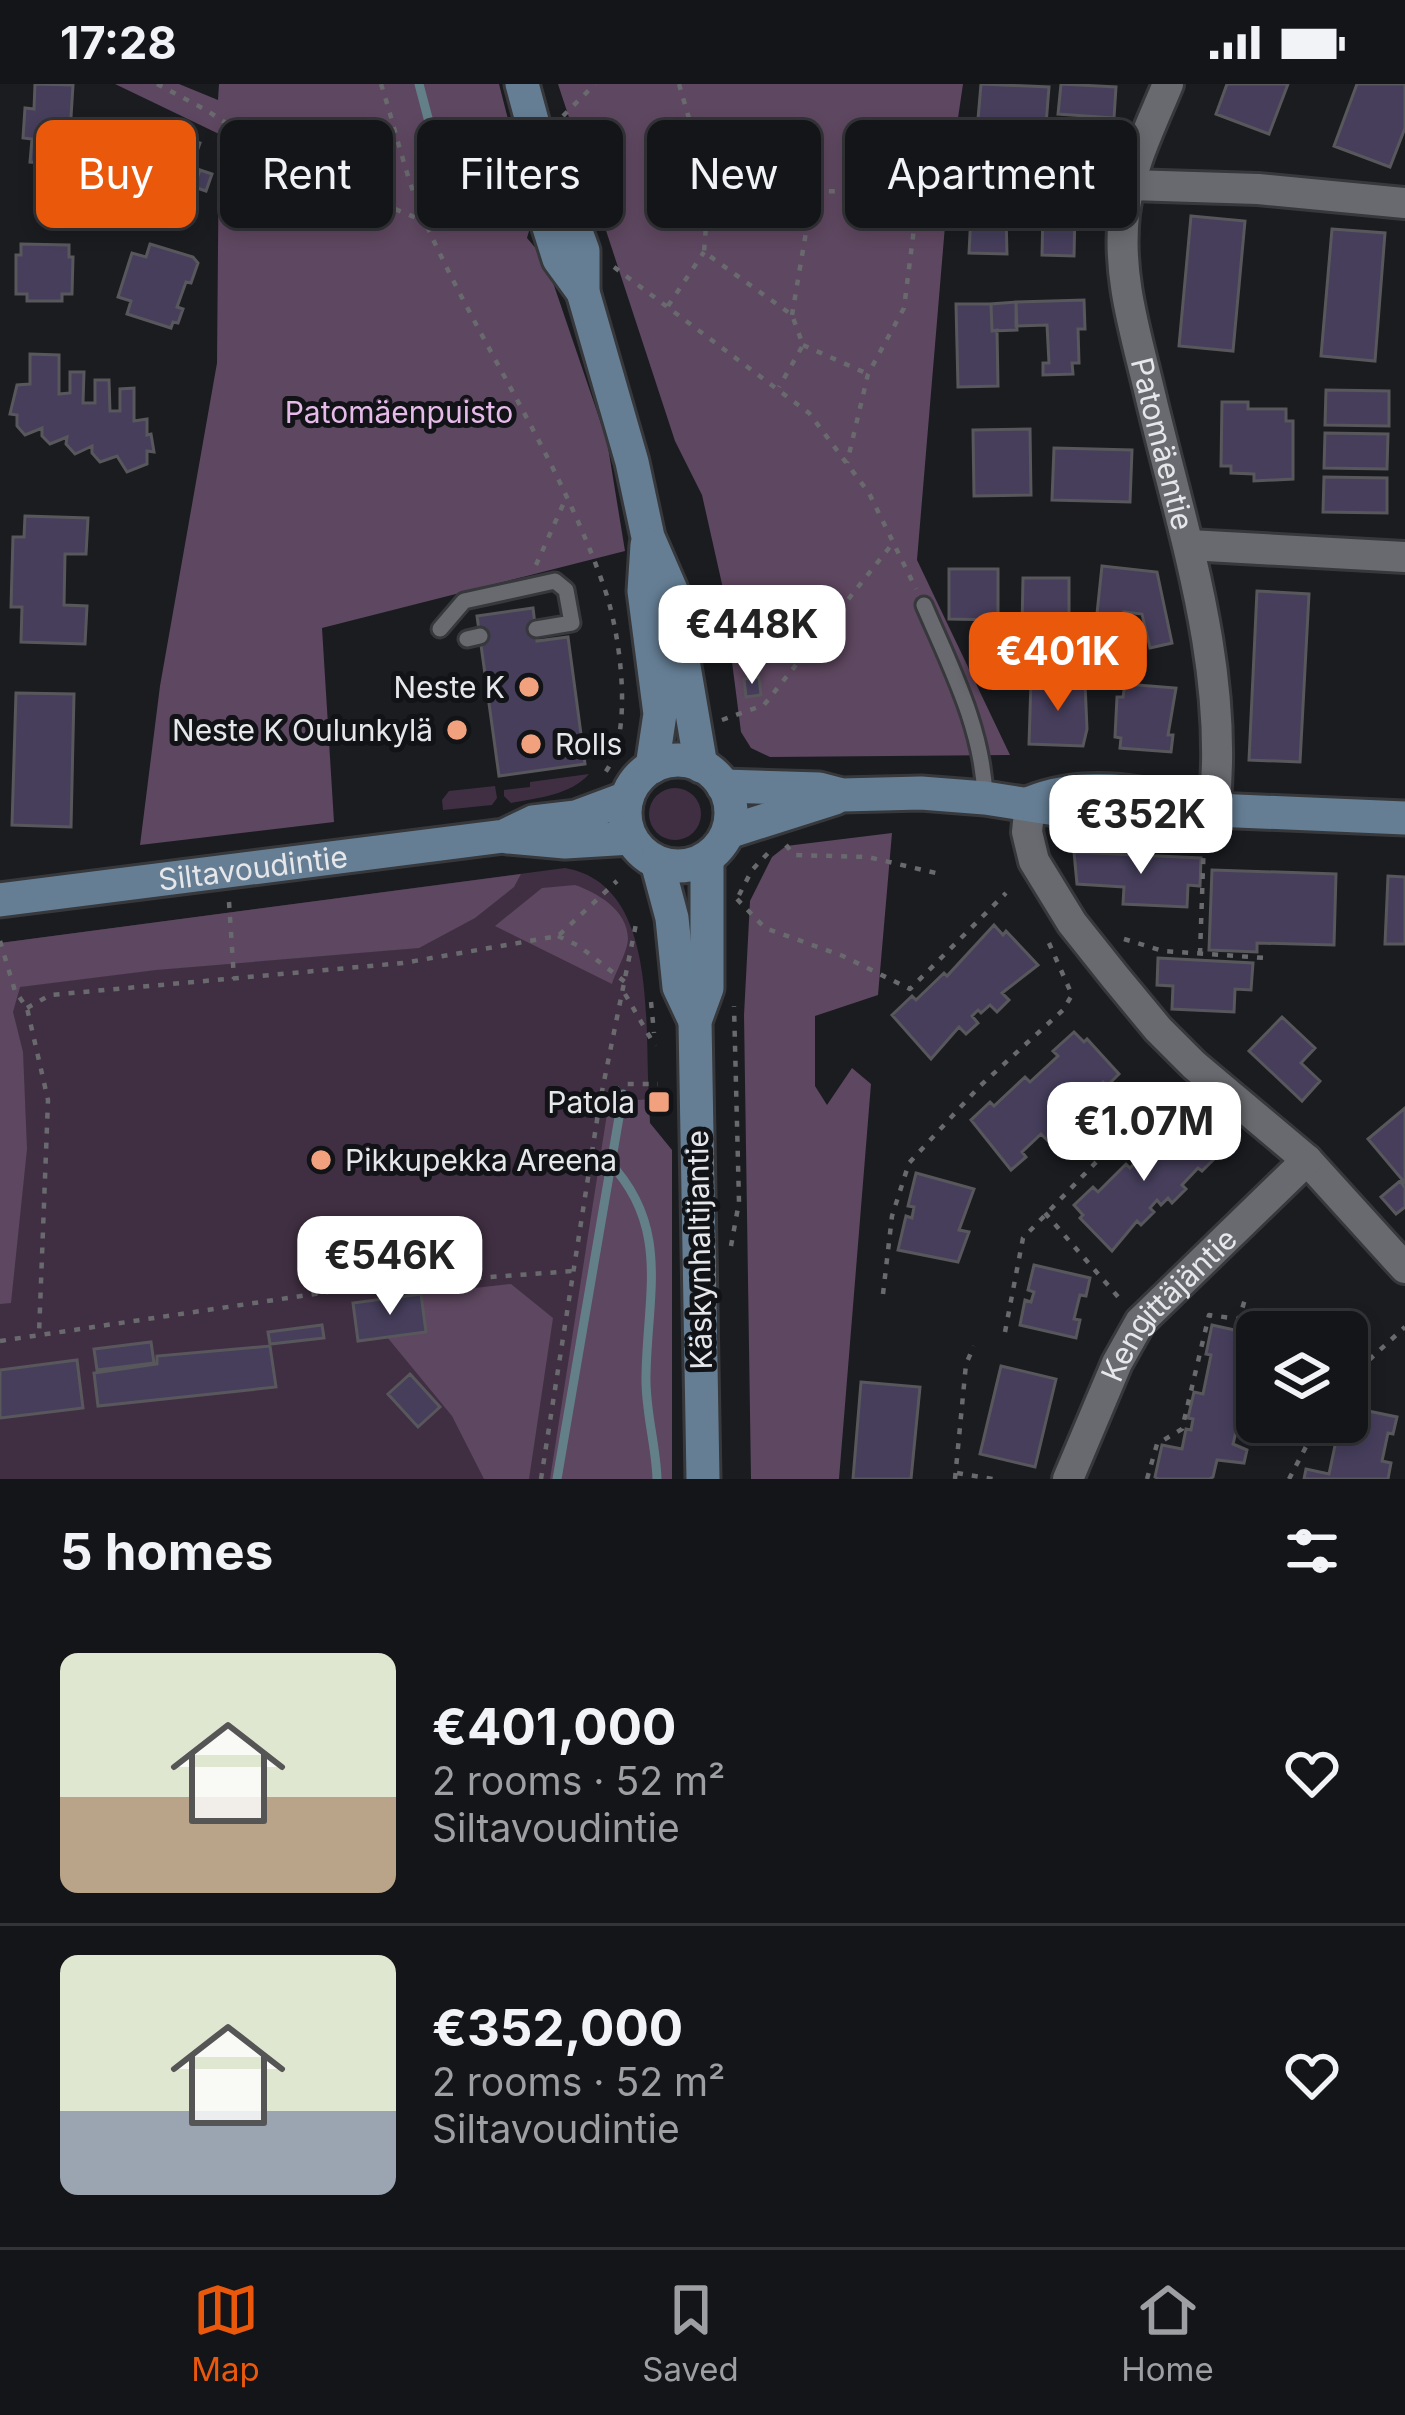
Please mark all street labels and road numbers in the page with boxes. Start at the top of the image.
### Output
street label: Patomäentie [1124,354,1201,534]
street label: Siltavoudintie [156,838,350,898]
street label: Käskynhaltijantie [679,1130,719,1370]
street label: Kengittäjäntie [1093,1221,1244,1387]

